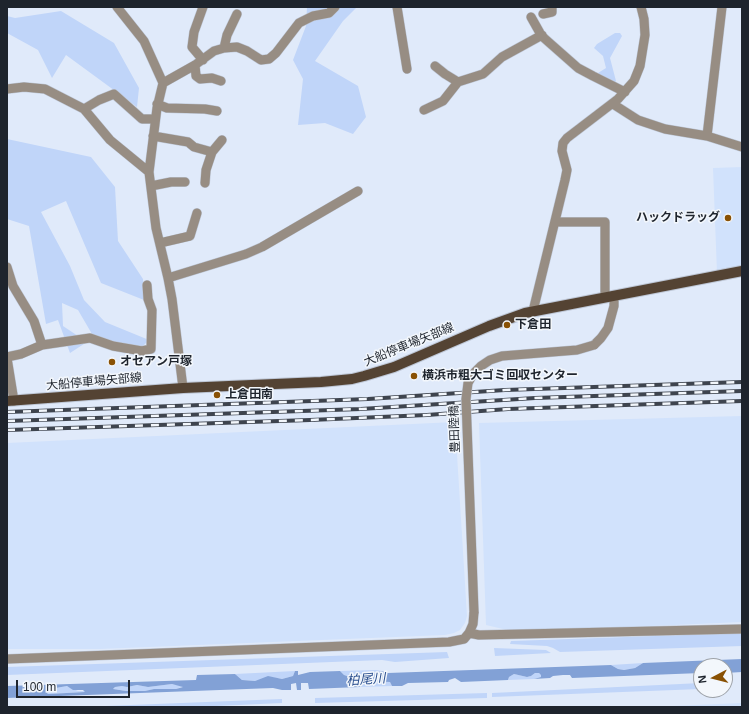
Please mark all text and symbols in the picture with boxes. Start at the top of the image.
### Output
place label: ハックドラッグ [636,211,720,225]
marker: ハックドラッグ [723,213,733,223]
place label: 下倉田 [515,318,551,332]
street label: 大船停車場矢部線 [362,320,456,370]
marker: 下倉田 [502,320,512,330]
place label: オセアン戸塚 [120,355,192,369]
marker: オセアン戸塚 [107,357,117,367]
place label: 横浜市粗大ゴミ回収センター [422,369,578,383]
street label: 大船停車場矢部線 [46,371,142,393]
marker: 横浜市粗大ゴミ回収センター [409,371,419,381]
place label: 上倉田南 [225,388,273,402]
marker: 上倉田南 [212,390,222,400]
street label: 豊田陸橋 [447,405,463,453]
north arrow [693,658,733,698]
water label: 柏尾川 [346,671,386,689]
scale bar [18,672,132,698]
text: N [696,675,709,684]
text: 100 m [23,680,56,694]

